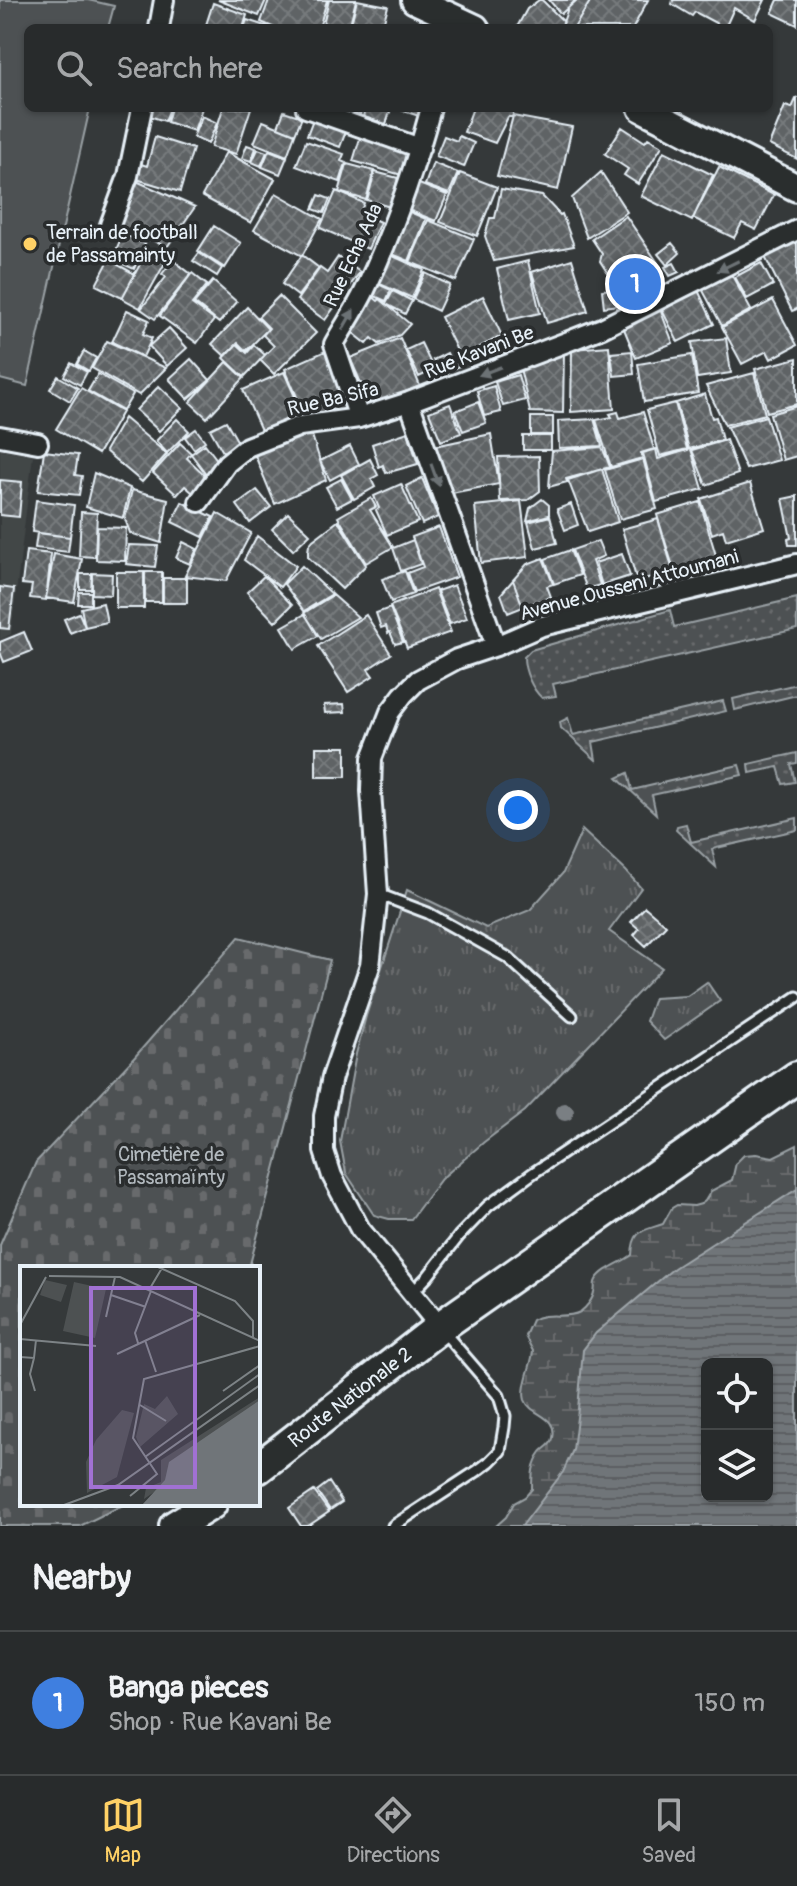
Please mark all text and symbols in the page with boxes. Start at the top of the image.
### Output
search box [24,24,773,112]
icon: search [52,46,96,90]
text: Search here [116,50,263,87]
street label: Rue Echa Ada [318,199,388,311]
place label: Terrain de football de Passamainty [46,220,198,268]
marker: Terrain de football de Passamainty [21,235,39,253]
pin: 1 [609,254,661,314]
one-way arrow [716,259,739,273]
one-way arrow [341,309,355,331]
street label: Rue Kavani Be [421,320,537,384]
one-way arrow [478,365,502,378]
street label: Rue Ba Sifa [285,376,381,422]
one-way arrow [430,463,442,487]
street label: Avenue Ousseni Attoumani [517,544,741,626]
your location [498,790,538,830]
park label: Cimetière de Passamaïnty [117,1142,225,1190]
inset map [20,1266,260,1506]
street label: Route Nationale 2 [283,1341,417,1453]
map controls [701,1358,773,1502]
button: locate [701,1358,773,1430]
button: layers [701,1430,773,1502]
text: Nearby [32,1557,131,1600]
text: Banga pieces [108,1669,268,1706]
text: 1 [53,1687,63,1719]
text: 150 m [694,1687,765,1719]
text: Shop · Rue Kavani Be [108,1706,331,1738]
tab: Map [101,1793,145,1869]
tab: Directions [347,1793,440,1869]
tab: Saved [642,1793,696,1869]

